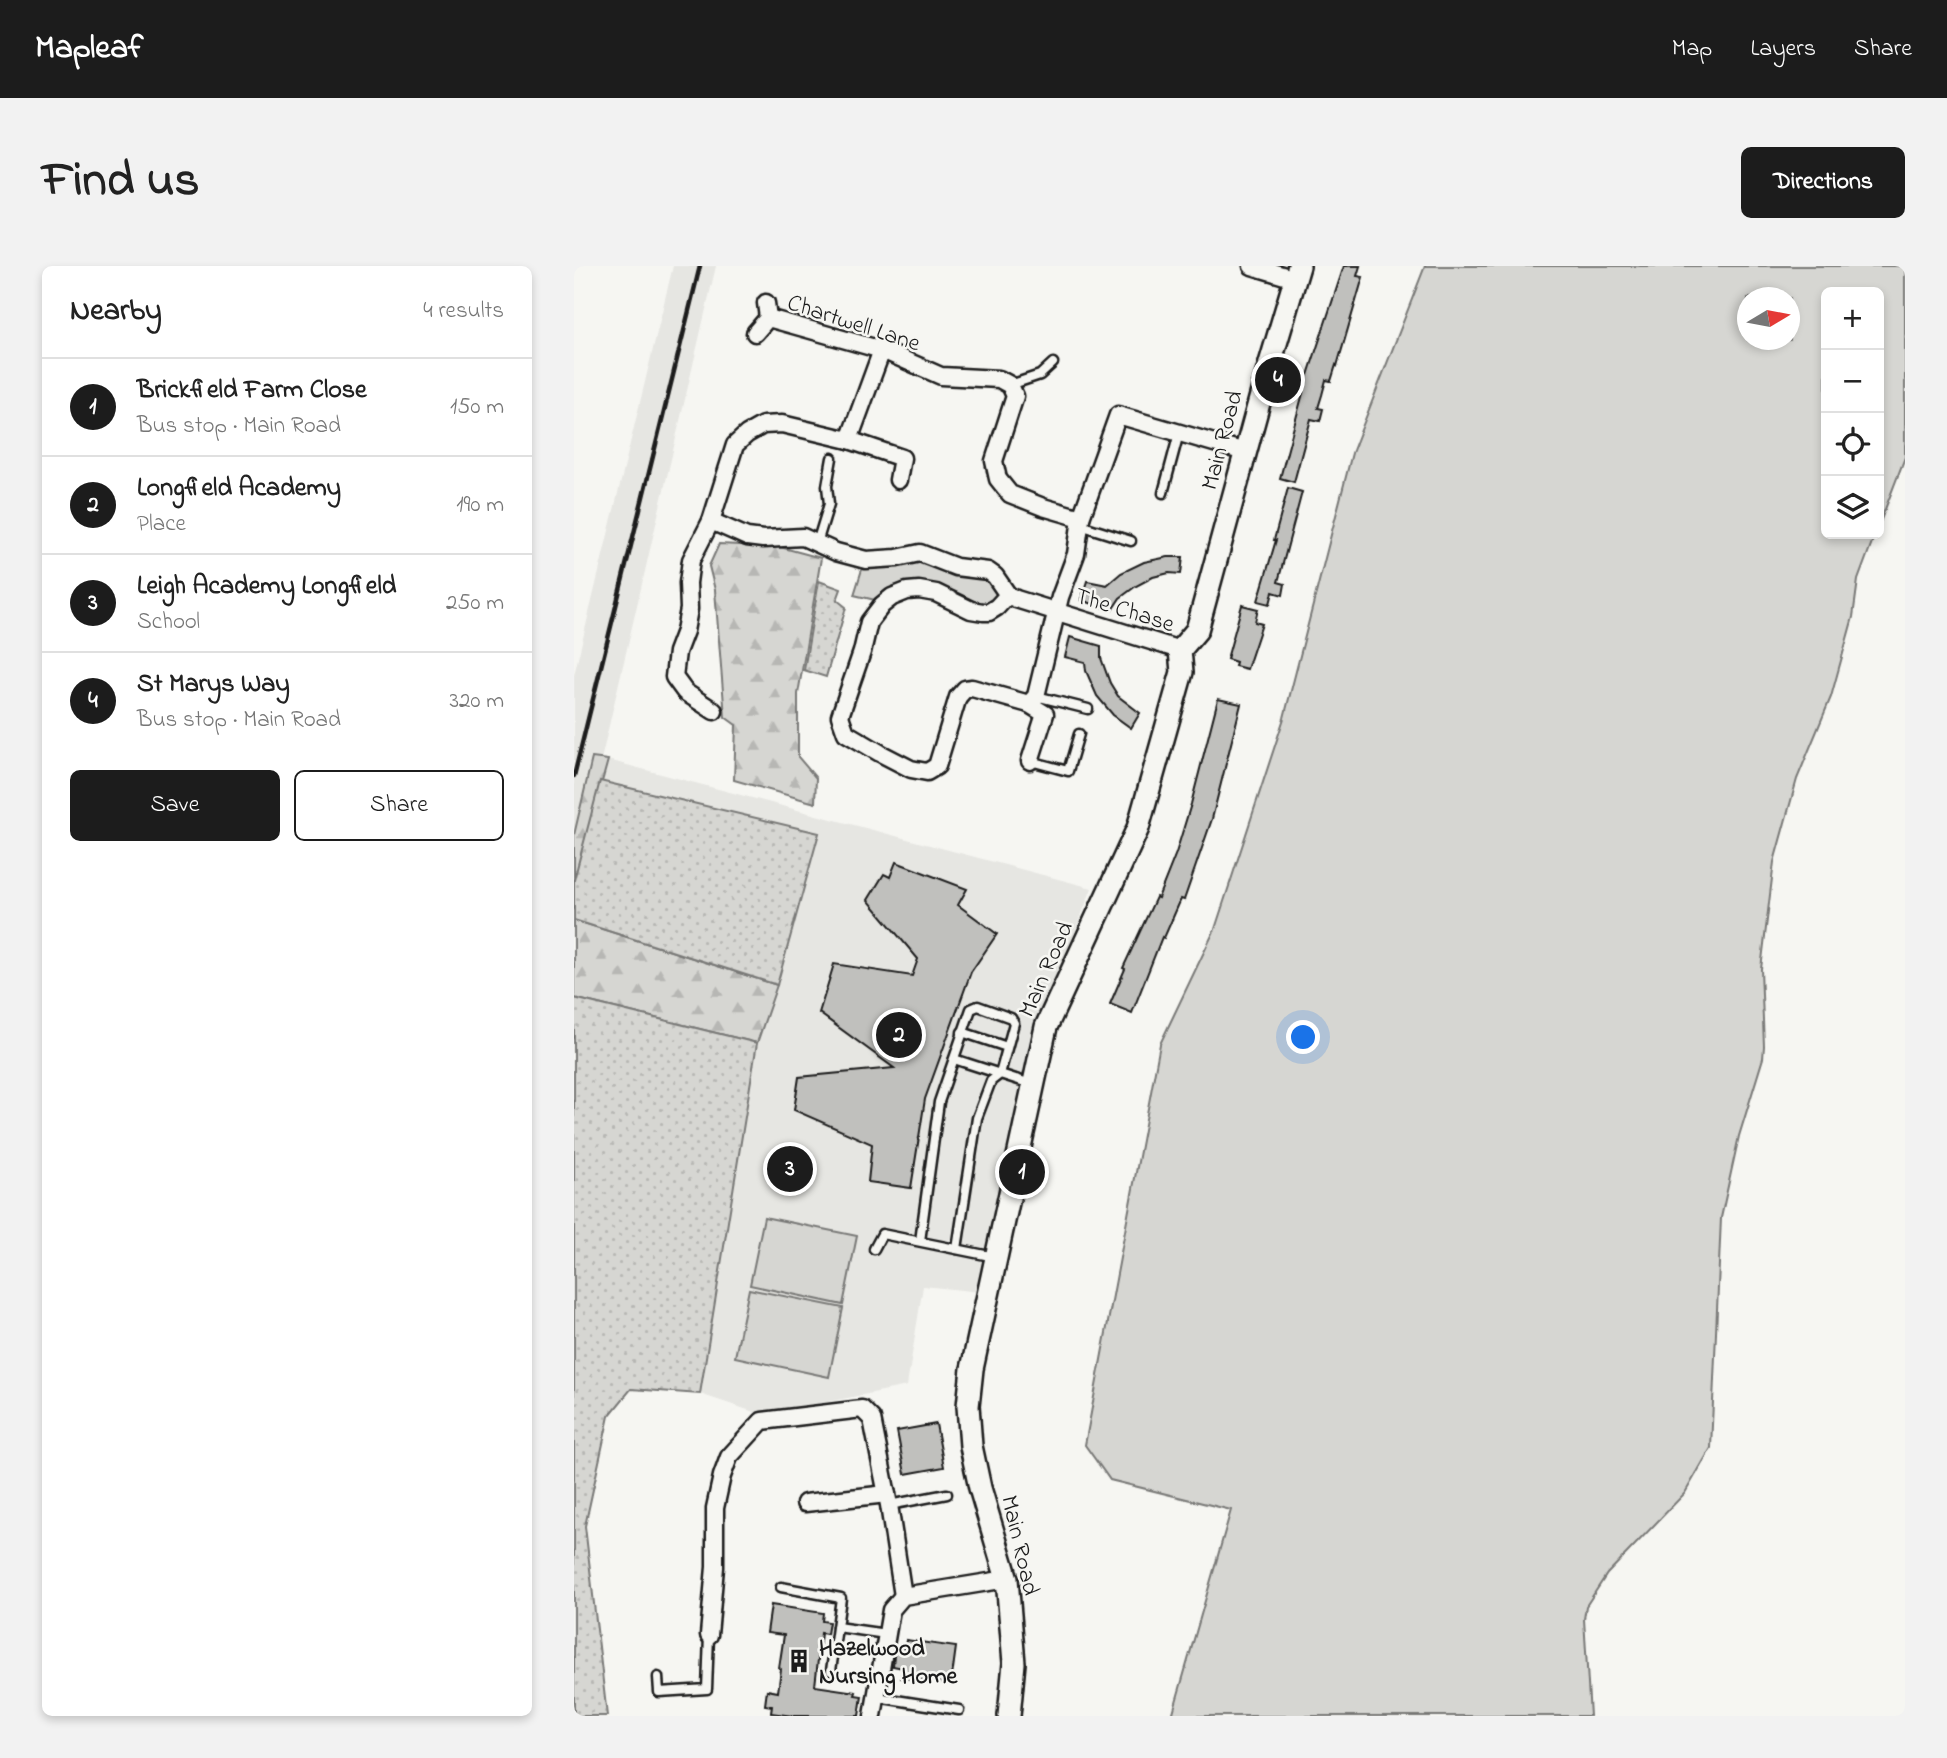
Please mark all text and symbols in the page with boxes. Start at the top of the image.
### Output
text: Mapleaf [35,25,143,73]
text: Map [1672,32,1712,67]
text: Layers [1750,32,1816,67]
text: Share [1854,32,1912,67]
text: Find us [42,146,199,218]
button: Directions [1741,147,1905,218]
street label: Chartwell Lane [782,286,925,362]
north arrow [1737,287,1800,350]
map controls [1821,287,1884,539]
button: + [1821,287,1884,350]
text: Nearby [70,290,162,334]
text: 4 results [423,295,504,328]
button: − [1821,350,1884,413]
pin: 4 [1255,354,1301,406]
text: Brickfield Farm Close [137,372,367,410]
street label: Main Road [1193,386,1254,494]
text: 1 [89,391,97,424]
text: 150 m [450,391,504,424]
text: Bus stop · Main Road [137,410,341,443]
button: locate [1821,413,1884,476]
text: Longfield Academy [137,470,341,508]
button: layers [1821,476,1884,539]
text: 2 [87,489,99,522]
text: 190 m [456,489,504,522]
text: Place [137,508,186,541]
text: Leigh Academy Longfield [137,568,396,606]
street label: The Chase [1070,580,1179,643]
text: 3 [88,587,98,620]
text: 250 m [446,587,504,620]
text: School [137,606,200,639]
text: St Marys Way [137,666,290,704]
text: 4 [88,685,98,718]
text: 320 m [450,685,504,718]
text: Bus stop · Main Road [137,704,341,737]
button: Save [70,770,280,841]
button: Share [294,770,504,841]
street label: Main Road [1011,916,1084,1024]
pin: 2 [876,1009,922,1061]
your location [1286,1020,1320,1054]
pin: 3 [767,1143,813,1195]
pin: 1 [999,1146,1045,1198]
street label: Main Road [990,1492,1047,1600]
place label: Hazelwood Nursing Home [819,1632,959,1696]
building icon: Hazelwood Nursing Home [785,1647,813,1675]

